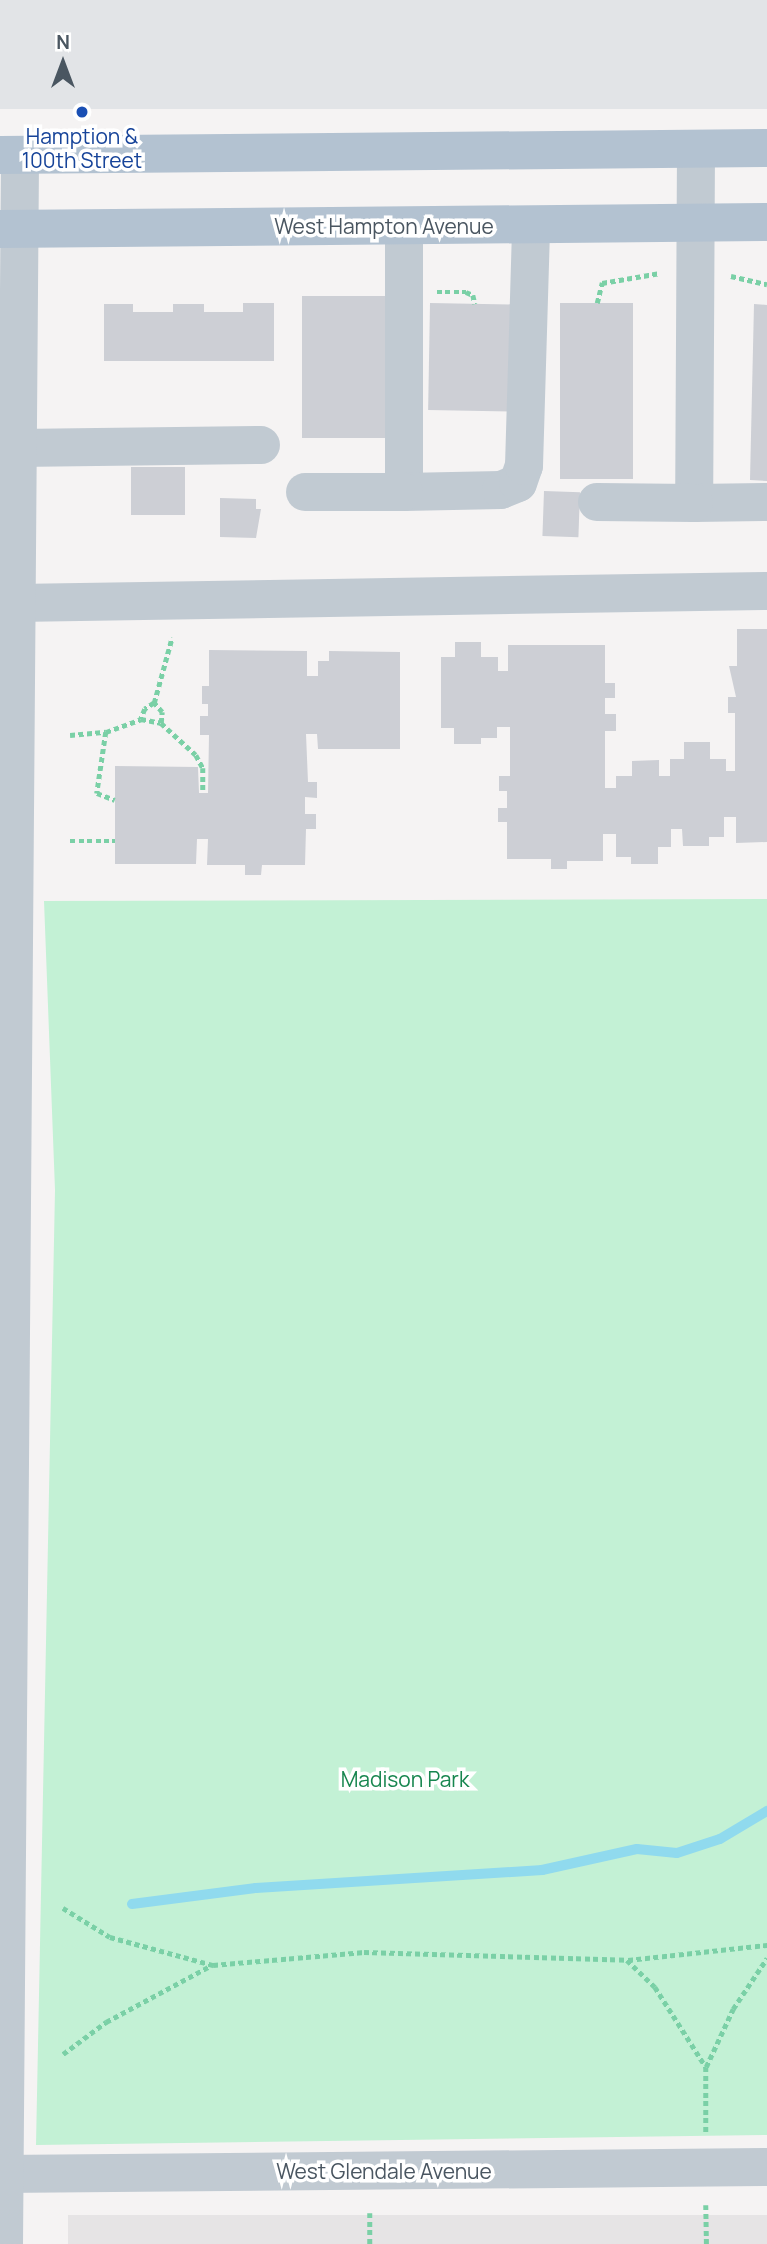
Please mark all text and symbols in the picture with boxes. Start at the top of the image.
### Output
north arrow [28,28,98,98]
text: N [56,29,70,55]
marker: Hamption & 100th Street [74,104,90,120]
place label: Hamption & 100th Street [22,123,142,173]
street label: West Hampton Avenue [274,213,494,239]
park label: Madison Park [341,1766,469,1792]
street label: West Glendale Avenue [276,2158,492,2184]

